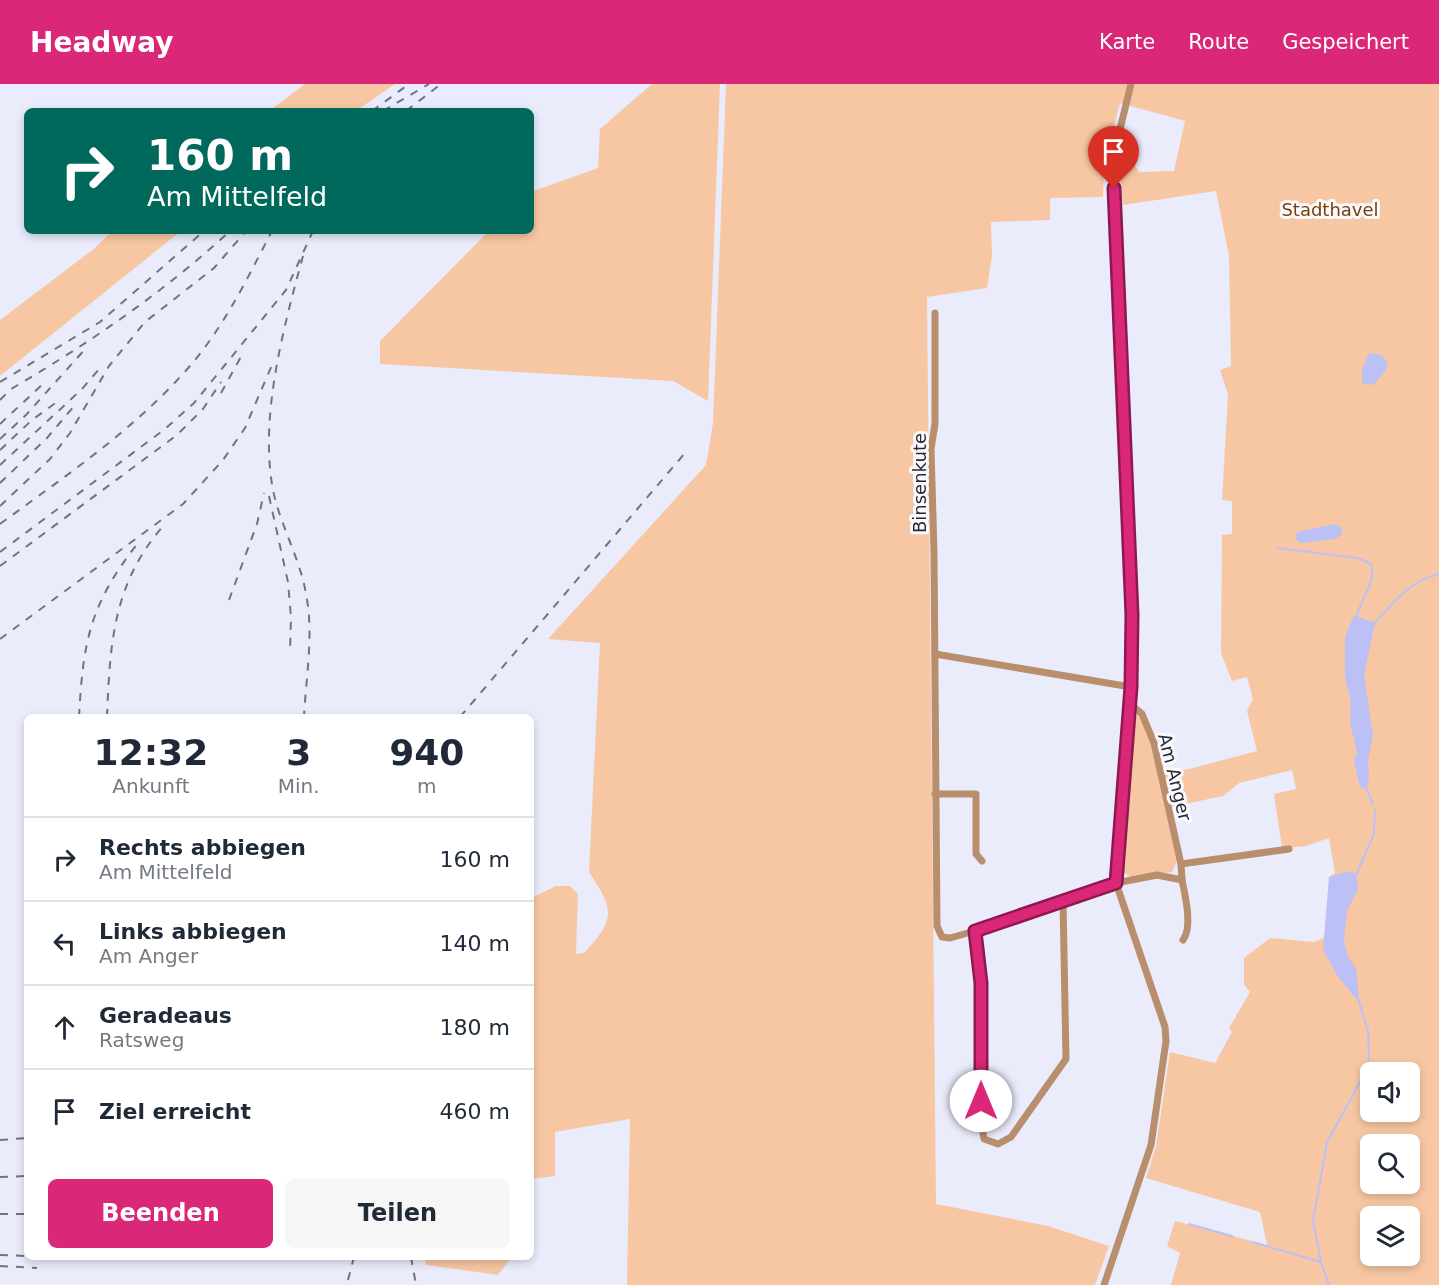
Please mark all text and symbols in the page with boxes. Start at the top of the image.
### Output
text: Headway [30,26,174,59]
text: Karte [1099,30,1155,54]
text: Route [1188,30,1249,54]
text: Gespeichert [1282,30,1409,54]
pin [1088,126,1139,188]
text: 160 m [147,131,293,180]
icon: right [48,132,126,210]
icon: arrive [1097,135,1130,168]
text: Am Mittelfeld [147,181,327,212]
park label: Stadthavel [1281,199,1379,220]
street label: Binsenkute [909,433,930,533]
street label: Am Anger [1154,731,1196,823]
text: 12:32 [94,732,208,773]
text: 3 [286,732,311,773]
text: 940 [389,732,464,773]
text: Ankunft [112,774,190,798]
text: Min. [278,774,320,798]
text: m [417,774,437,798]
text: Rechts abbiegen [99,835,306,860]
icon: right [48,843,81,876]
text: 160 m [440,847,510,872]
text: Am Mittelfeld [99,860,232,884]
text: Links abbiegen [99,919,287,944]
icon: left [48,927,81,960]
text: 140 m [440,931,510,956]
text: Am Anger [99,944,198,968]
text: Geradeaus [99,1003,232,1028]
icon: ahead [48,1011,81,1044]
text: 180 m [440,1015,510,1040]
text: Ratsweg [99,1028,184,1052]
map controls [1360,1062,1420,1266]
button: sound [1360,1062,1420,1122]
position arrow [949,1069,1013,1133]
icon: arrive [48,1095,81,1128]
text: Ziel erreicht [99,1099,251,1124]
text: 460 m [440,1099,510,1124]
button: search [1360,1134,1420,1194]
button: Beenden [48,1179,273,1248]
button: Teilen [285,1179,510,1248]
button: layers [1360,1206,1420,1266]

